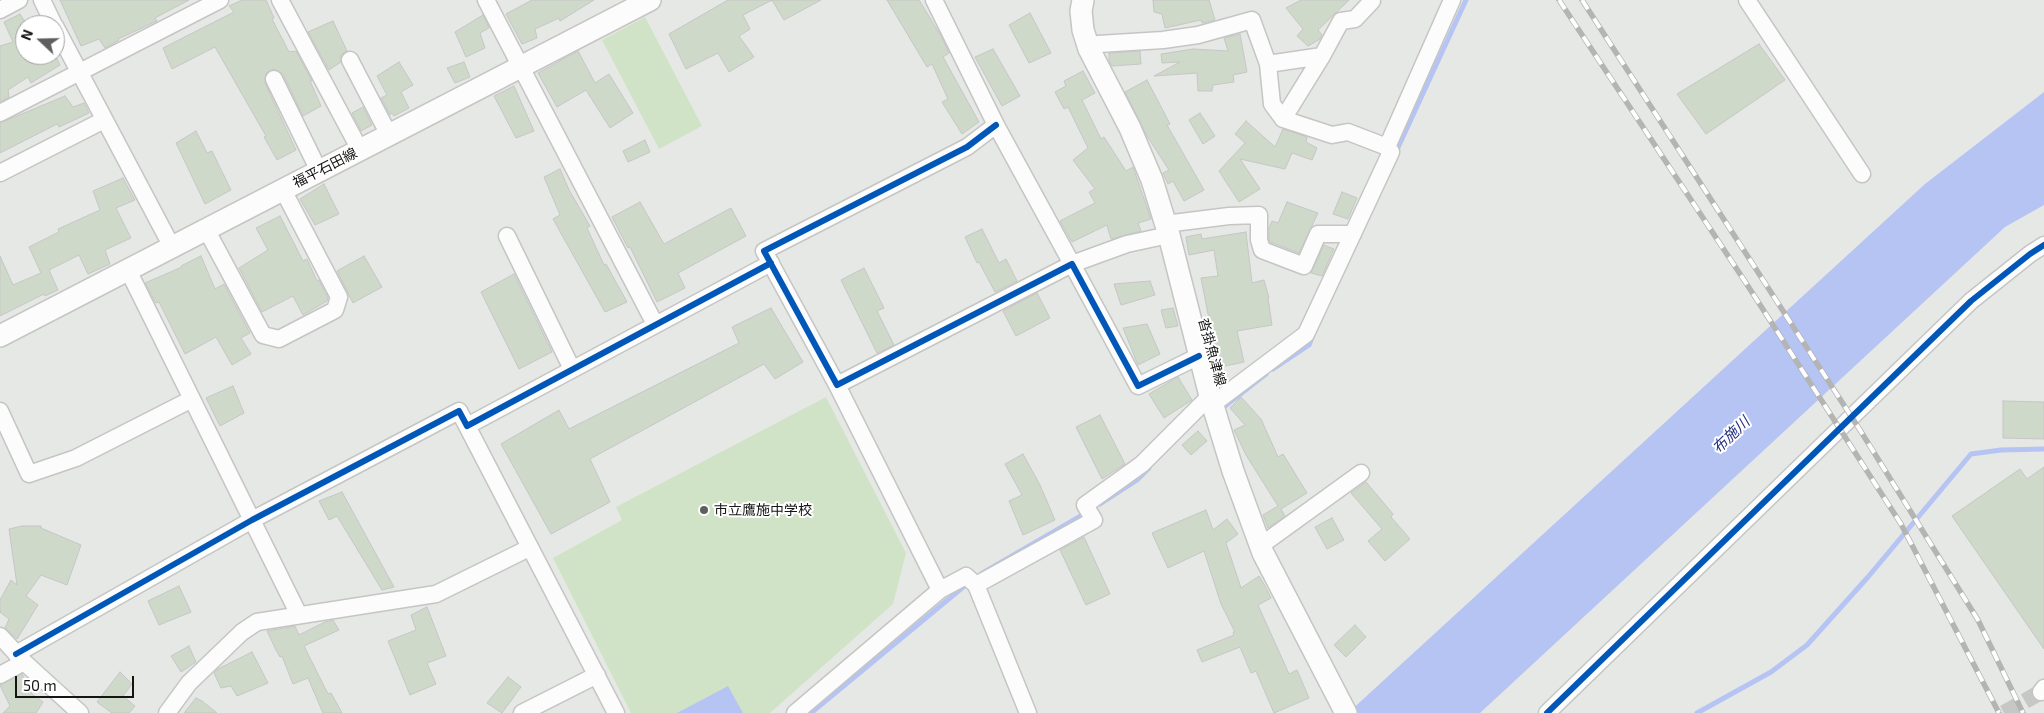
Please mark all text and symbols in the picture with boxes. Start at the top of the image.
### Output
north arrow [15,15,65,65]
text: N [17,27,36,43]
street label: 福平石田線 [290,145,360,191]
street label: 沓掛魚津線 [1195,316,1229,388]
water label: 布施川 [1709,413,1753,457]
place label: 市立鷹施中学校 [714,502,812,518]
marker: 市立鷹施中学校 [698,504,710,516]
scale bar [18,666,136,698]
text: 50 m [23,676,57,694]

